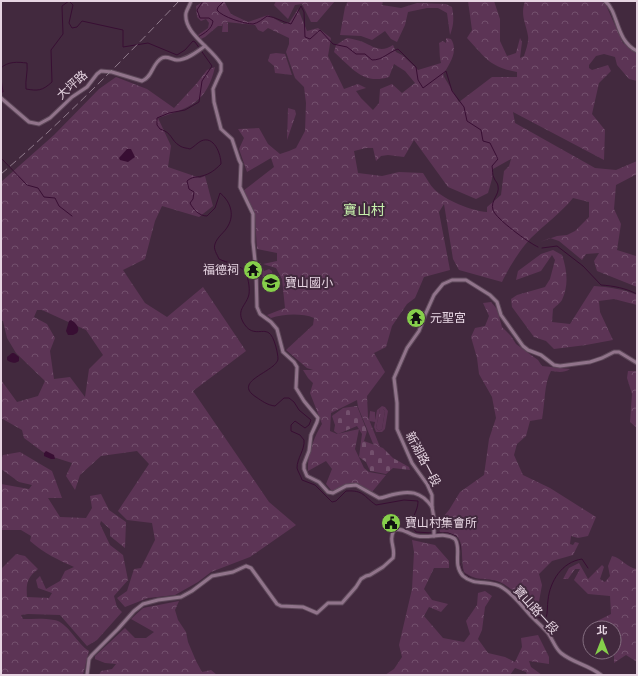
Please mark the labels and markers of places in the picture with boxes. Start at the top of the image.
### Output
temple icon: 福德祠 [242,259,264,281]
place label: 福德祠 [203,263,239,277]
school or university icon: 寶山國小 [260,272,282,294]
place label: 寶山國小 [285,276,333,290]
temple icon: 元聖宮 [405,307,427,329]
place label: 元聖宮 [430,311,466,325]
public building icon: 寶山村集會所 [380,512,402,534]
place label: 寶山村集會所 [405,516,477,530]

